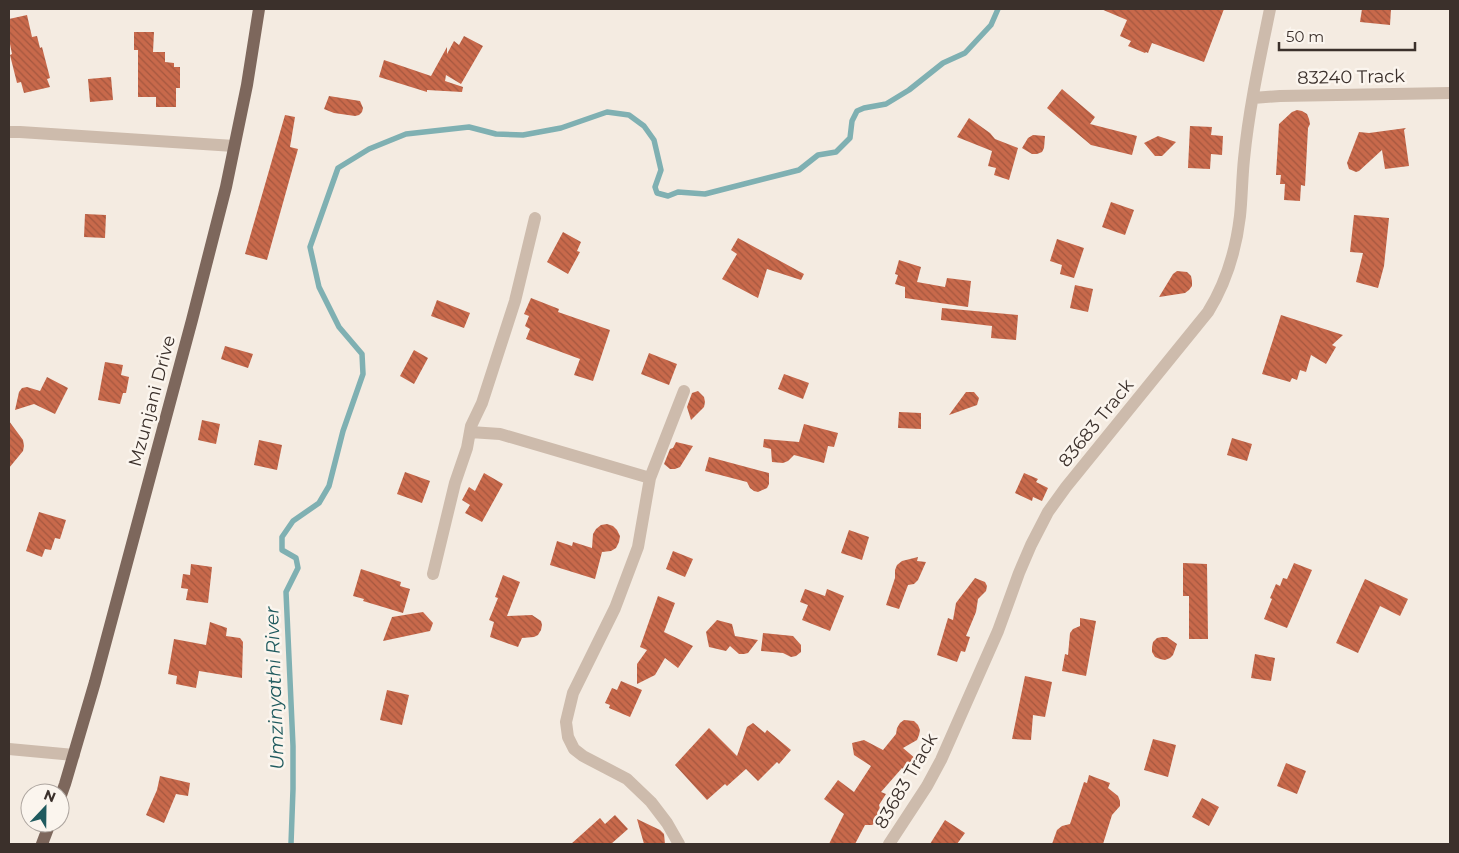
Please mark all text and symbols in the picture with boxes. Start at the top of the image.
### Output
scale bar [1279,20,1415,52]
text: 50 m [1286,27,1324,46]
street label: 83240 Track [1297,65,1405,89]
street label: Mzunjani Drive [124,333,180,469]
street label: 83683 Track [1054,374,1138,471]
water label: Umzinyathi River [260,605,289,770]
street label: 83683 Track [870,729,942,833]
north arrow [20,783,70,833]
text: N [41,785,58,806]

